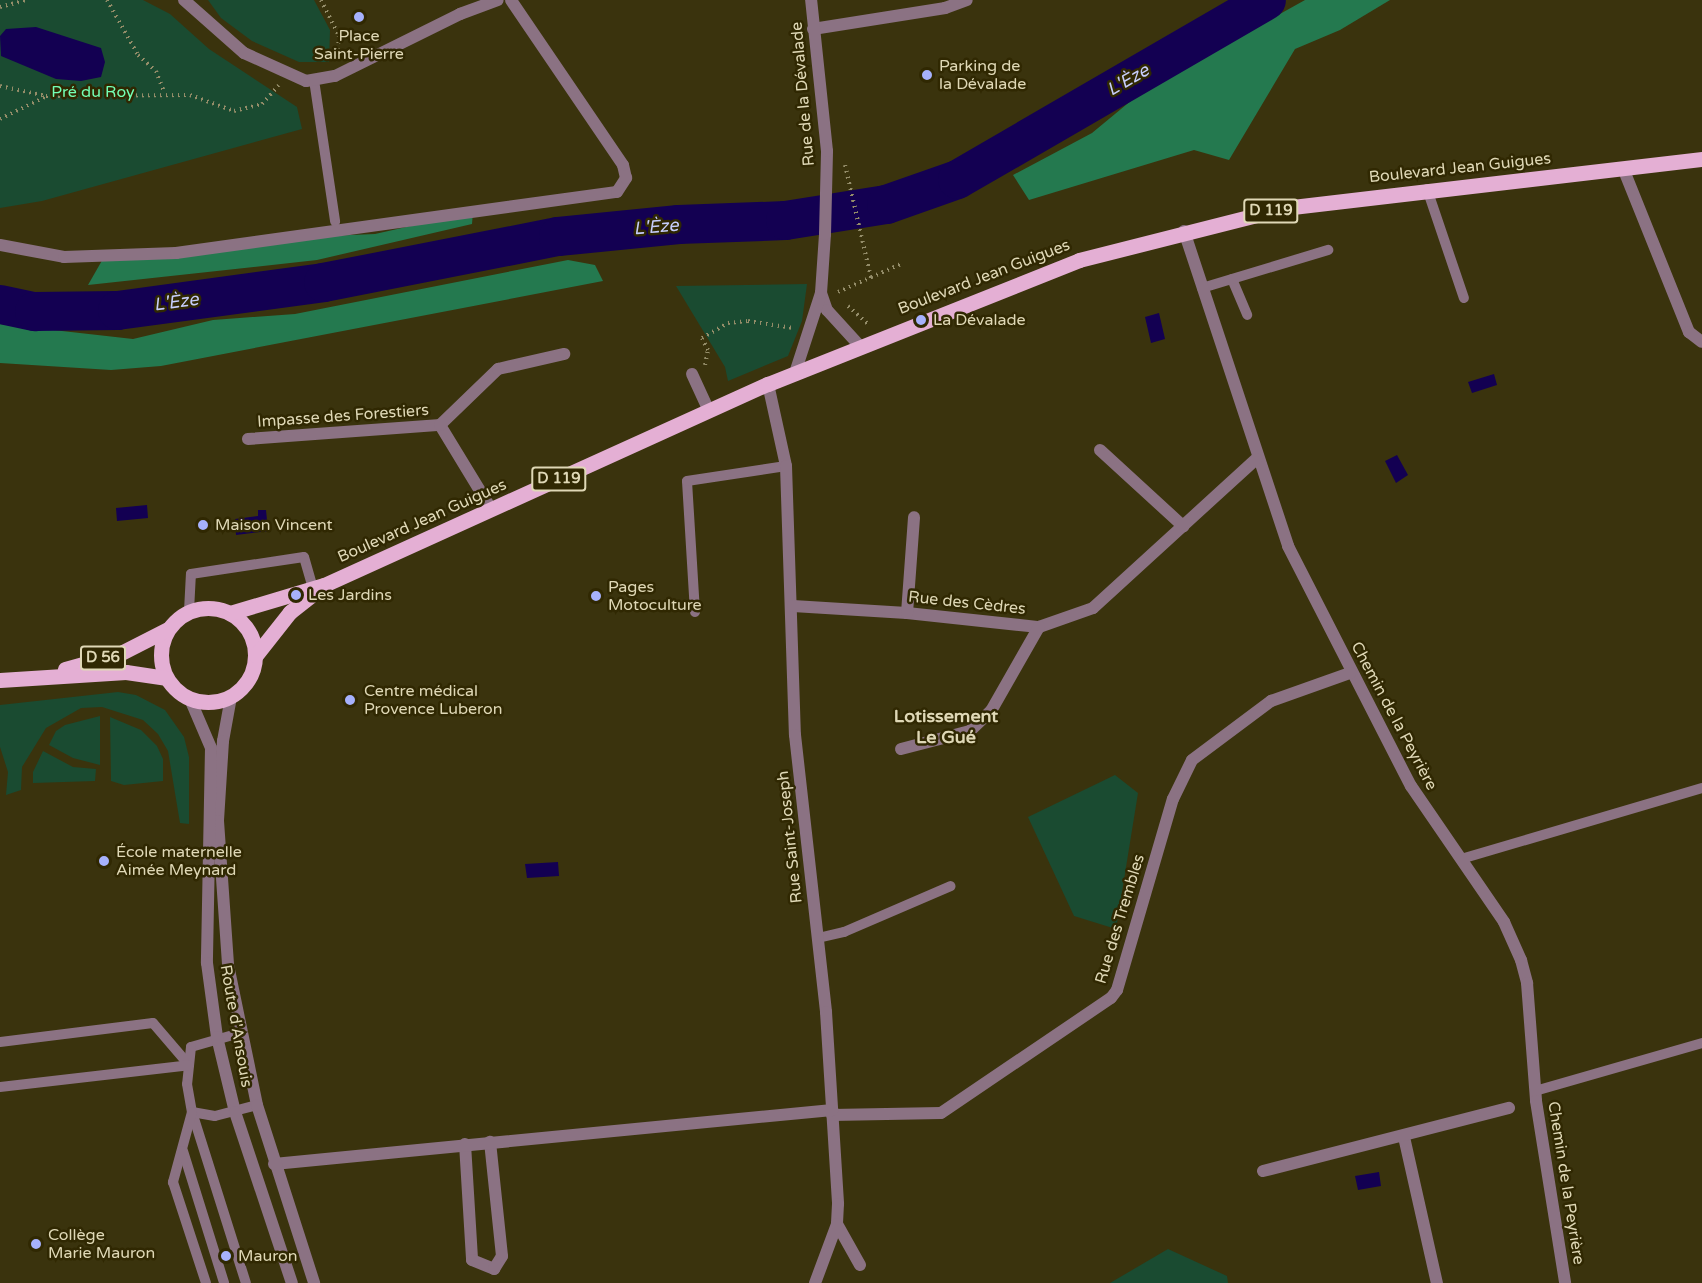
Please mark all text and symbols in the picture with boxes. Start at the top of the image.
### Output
marker: Place Saint-Pierre [352,10,366,24]
street label: Rue de la Dévalade [787,21,819,167]
place label: Place Saint-Pierre [314,26,404,64]
place label: Parking de la Dévalade [939,56,1026,94]
water label: L'Èze [1103,59,1153,101]
marker: Parking de la Dévalade [920,68,934,82]
park label: Pré du Roy [51,82,135,102]
street label: Boulevard Jean Guigues [1368,149,1552,187]
road number: D 119 [1242,199,1300,223]
water label: L'Èze [633,214,679,240]
street label: Boulevard Jean Guigues [895,235,1073,319]
water label: L'Èze [152,288,200,316]
place label: La Dévalade [933,310,1026,330]
marker: La Dévalade [914,313,928,327]
street label: Impasse des Forestiers [257,400,429,432]
road number: D 119 [530,467,588,491]
street label: Boulevard Jean Guigues [335,475,509,567]
place label: Maison Vincent [215,515,333,535]
marker: Maison Vincent [196,518,210,532]
place label: Pages Motoculture [608,577,702,615]
place label: Les Jardins [308,585,392,605]
street label: Rue des Cèdres [907,587,1027,619]
marker: Les Jardins [289,588,303,602]
marker: Pages Motoculture [589,589,603,603]
street label: Chemin de la Peyrière [1347,639,1441,793]
road number: D 56 [79,646,127,670]
place label: Centre médical Provence Luberon [364,681,502,719]
marker: Centre médical Provence Luberon [341,691,359,709]
district label: Lotissement Le Gué [894,706,998,748]
street label: Rue Saint-Joseph [773,770,807,904]
place label: École maternelle Aimée Meynard [116,842,242,880]
street label: Rue des Trembles [1091,852,1149,986]
marker: École maternelle Aimée Meynard [97,854,111,868]
street label: Route d'Ansouis [216,963,256,1089]
street label: Chemin de la Peyrière [1544,1100,1588,1266]
place label: Collège Marie Mauron [48,1225,155,1263]
marker: Collège Marie Mauron [29,1237,43,1251]
place label: Mauron [238,1246,297,1266]
marker: Mauron [219,1249,233,1263]

